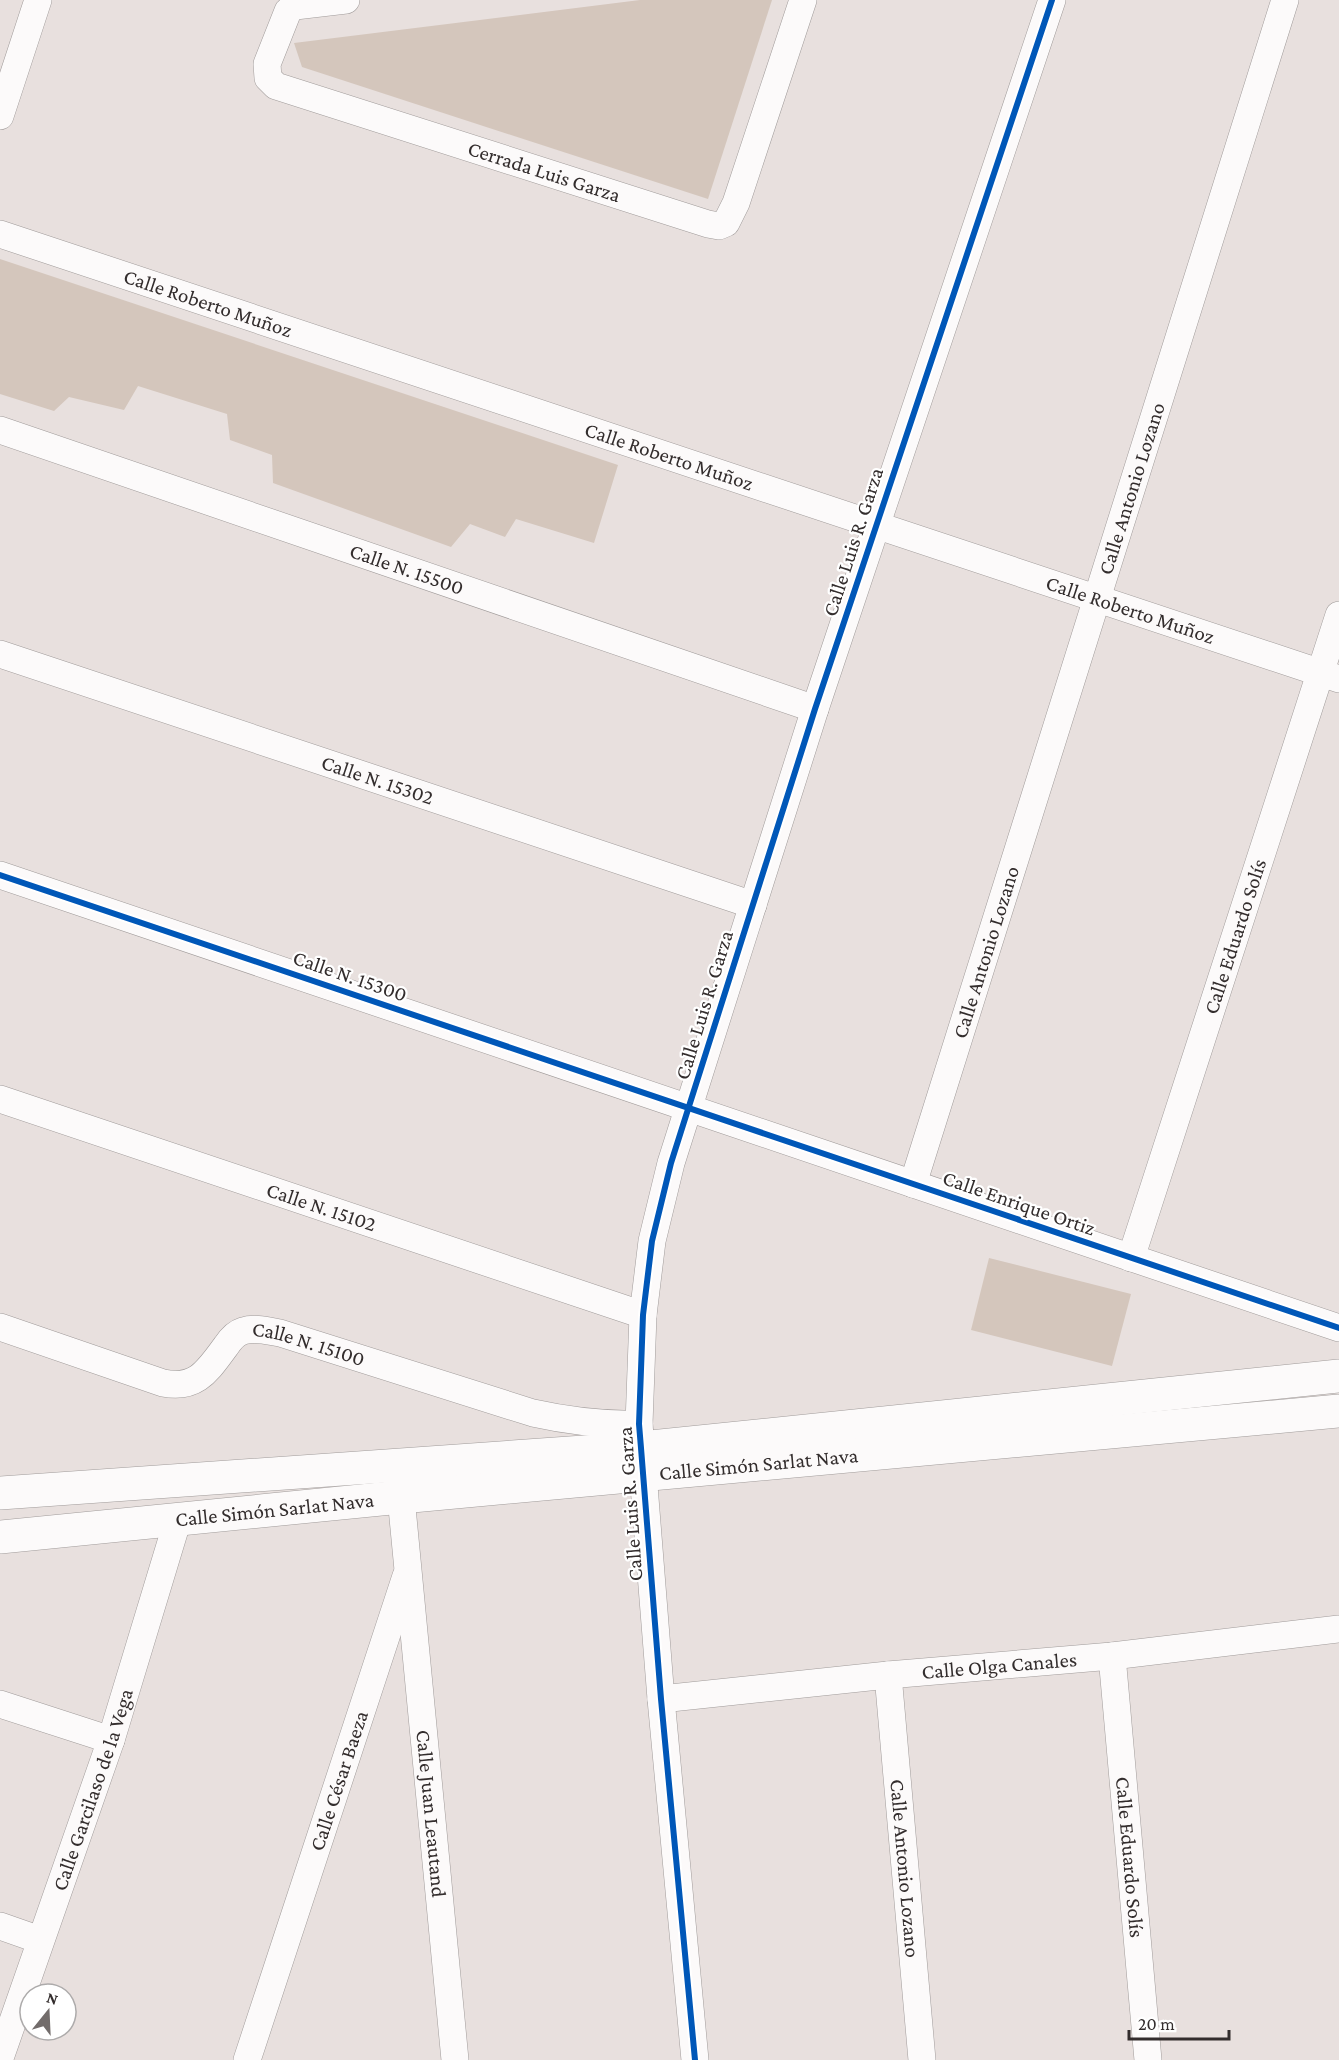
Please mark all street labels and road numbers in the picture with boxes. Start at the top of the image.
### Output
street label: Cerrada Luis Garza [465,136,624,207]
street label: Calle Roberto Muñoz [121,264,295,342]
street label: Calle Antonio Lozano [1093,399,1170,578]
street label: Calle Roberto Muñoz [582,417,756,496]
street label: Calle Luis R. Garza [818,464,888,619]
street label: Calle N. 15500 [347,539,467,600]
street label: Calle Roberto Muñoz [1043,570,1218,649]
street label: Calle N. 15302 [318,750,437,810]
street label: Calle Eduardo Solís [1199,856,1271,1017]
street label: Calle Antonio Lozano [948,863,1024,1041]
street label: Calle Luis R. Garza [670,927,738,1082]
street label: Calle N. 15300 [290,945,410,1007]
street label: Calle Enrique Ortiz [940,1166,1099,1240]
street label: Calle N. 15102 [263,1177,379,1236]
street label: Calle N. 15100 [251,1317,368,1371]
street label: Calle Luis R. Garza [613,1426,647,1582]
street label: Calle Simón Sarlat Nava [658,1443,859,1485]
street label: Calle Simón Sarlat Nava [174,1488,375,1531]
street label: Calle Olga Canales [921,1647,1078,1684]
street label: Calle Garcilaso de la Vega [47,1685,138,1894]
street label: Calle César Baeza [305,1707,373,1854]
street label: Calle Juan Leautand [411,1729,451,1898]
street label: Calle Eduardo Solís [1111,1776,1149,1939]
street label: Calle Antonio Lozano [885,1778,925,1959]

